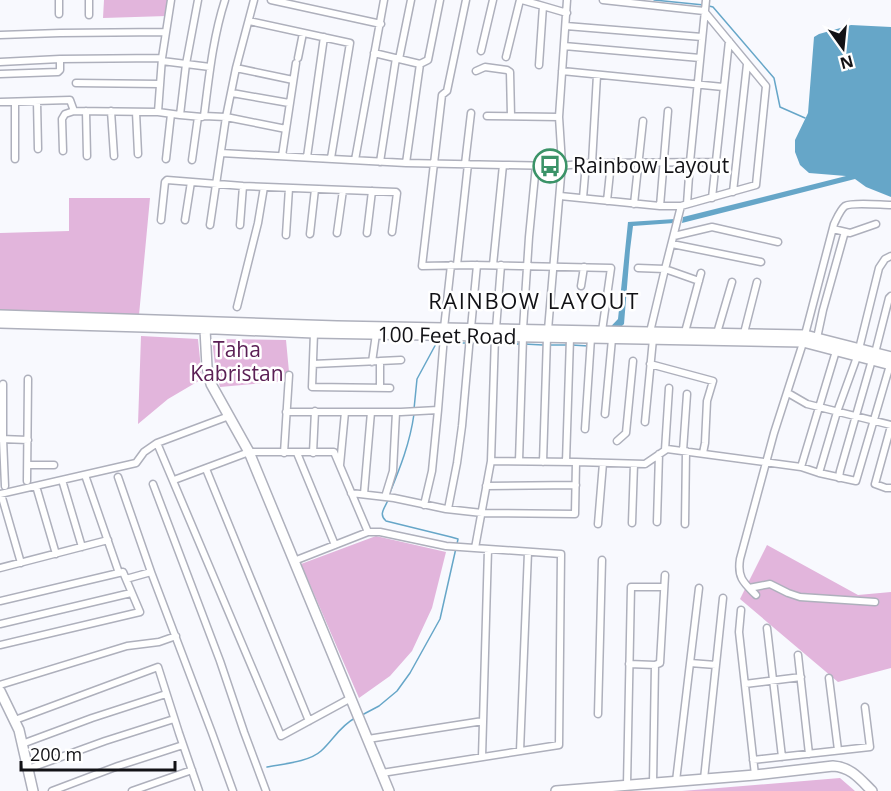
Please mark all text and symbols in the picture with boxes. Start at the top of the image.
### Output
north arrow [813,18,873,78]
text: N [838,50,856,75]
bus stop icon: Rainbow Layout [532,148,568,184]
place label: Rainbow Layout [573,151,729,179]
district label: RAINBOW LAYOUT [428,285,640,315]
street label: 100 Feet Road [377,320,517,350]
park label: Taha Kabristan [190,335,284,387]
scale bar [21,734,176,772]
text: 200 m [30,742,82,766]

